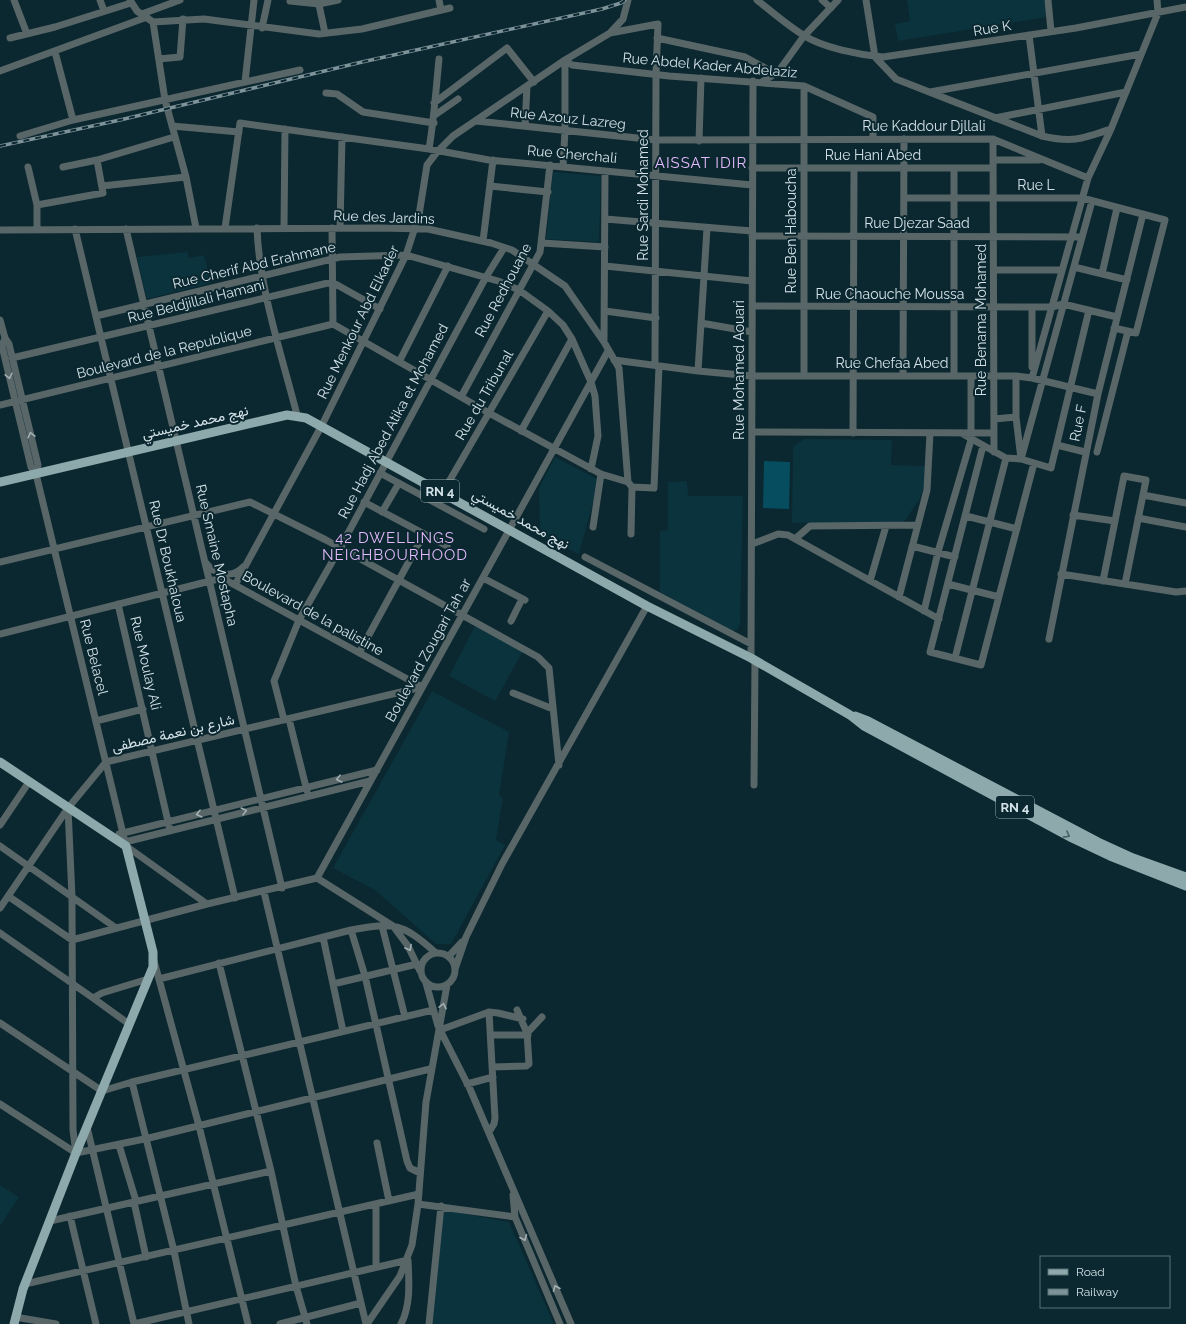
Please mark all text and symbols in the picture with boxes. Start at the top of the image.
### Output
street label: Rue K [972,17,1012,39]
street label: Rue Abdel Kader Abdelaziz [622,49,798,81]
street label: Rue Azouz Lazreg [509,104,627,132]
street label: Rue Kaddour Djllali [862,118,986,134]
street label: Rue Sardi Mohamed [635,129,651,261]
street label: Rue Cherchali [526,142,618,166]
street label: Rue Hani Abed [825,147,921,163]
district label: AISSAT IDIR [655,154,747,172]
street label: Rue Ben Haboucha [783,168,799,294]
street label: Rue L [1017,177,1055,193]
street label: Rue des Jardins [333,207,435,227]
street label: Rue Djezar Saad [864,215,970,231]
street label: Rue Cherif Abd Erahmane [171,238,337,292]
street label: Rue Redhouane [472,240,534,340]
street label: Rue Menkour Abd Elkader [314,243,402,401]
street label: Rue Benama Mohamed [973,244,989,396]
street label: Rue Beldjillali Hamani [126,276,266,326]
street label: Rue Chaouche Moussa [816,286,964,302]
street label: Rue Mohamed Aouari [731,300,747,440]
street label: Rue Hadj Abed Atika et Mohamed [335,321,451,521]
street label: Boulevard de la Republique [75,322,253,382]
street label: Rue du Tribunal [452,347,516,443]
street label: Rue Chefaa Abed [835,355,949,371]
one-way arrow [5,373,13,379]
street label: نهج محمد خميستي [140,402,251,446]
street label: Rue F [1066,403,1090,443]
one-way arrow [27,432,35,439]
road number: RN 4 [421,480,459,502]
street label: Rue Smaine Mostapha [193,482,241,628]
street label: نهج محمد خميستي [468,486,572,556]
street label: Rue Dr Boukhaloua [146,499,190,623]
district label: 42 DWELLINGS NEIGHBOURHOOD [322,529,468,564]
street label: Boulevard de la palistine [239,567,387,659]
street label: Boulevard Zougari Tah ar [382,575,474,724]
street label: Rue Moulay Ali [127,615,165,711]
street label: Rue Belacel [77,617,111,697]
street label: شارع بن نعمة مصطفى [110,711,237,758]
one-way arrow [336,774,343,783]
road number: RN 4 [996,796,1034,818]
one-way arrow [241,807,248,816]
one-way arrow [196,809,203,818]
one-way arrow [1063,831,1071,838]
one-way arrow [404,943,411,951]
one-way arrow [438,1003,446,1009]
one-way arrow [520,1235,528,1242]
legend [1040,1256,1170,1308]
text: Road [1076,1265,1105,1279]
one-way arrow [553,1285,561,1293]
text: Railway [1076,1285,1119,1299]

